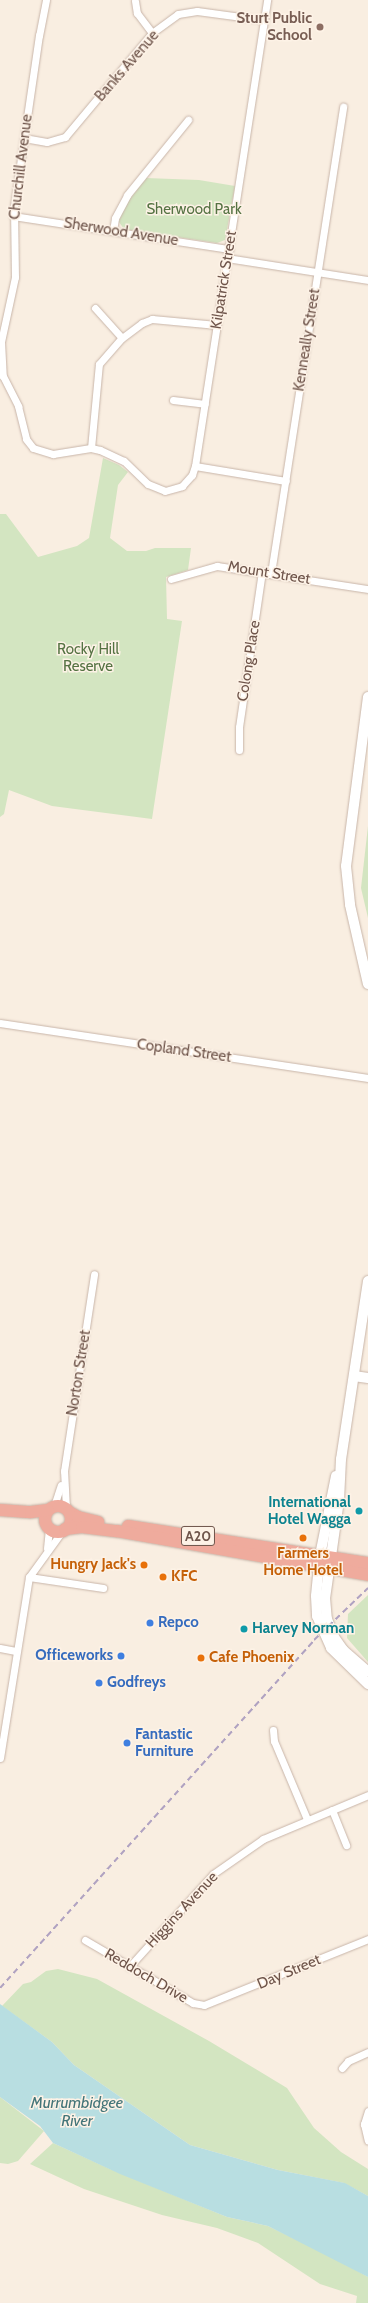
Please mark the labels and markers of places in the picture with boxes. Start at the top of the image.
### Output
place label: Sturt Public School [236,9,312,44]
marker: Sturt Public School [315,22,325,32]
place label: International Hotel Wagga [268,1493,351,1528]
marker: International Hotel Wagga [354,1506,364,1516]
marker: Farmers Home Hotel [298,1533,308,1543]
place label: Farmers Home Hotel [263,1544,343,1579]
place label: Hungry Jack's [50,1556,136,1574]
marker: Hungry Jack's [139,1560,149,1570]
place label: KFC [171,1568,197,1586]
marker: KFC [158,1572,168,1582]
place label: Repco [158,1614,199,1632]
marker: Repco [145,1618,155,1628]
place label: Harvey Norman [252,1620,354,1638]
marker: Harvey Norman [239,1624,249,1634]
place label: Officeworks [35,1647,113,1665]
place label: Cafe Phoenix [209,1649,294,1667]
marker: Officeworks [116,1651,126,1661]
marker: Cafe Phoenix [196,1653,206,1663]
place label: Godfreys [107,1674,166,1692]
marker: Godfreys [94,1678,104,1688]
place label: Fantastic Furniture [135,1725,194,1760]
marker: Fantastic Furniture [122,1738,132,1748]

